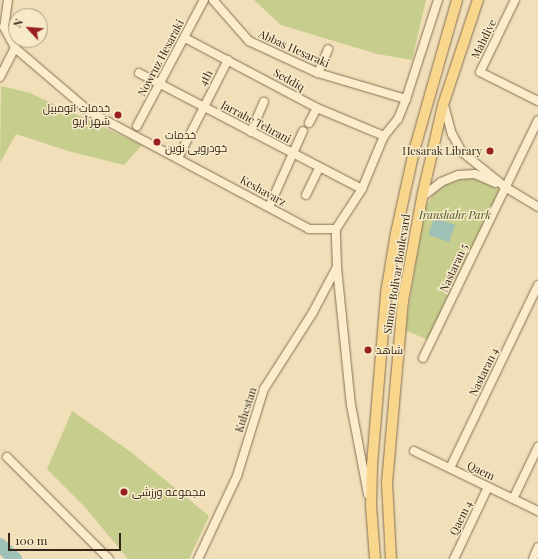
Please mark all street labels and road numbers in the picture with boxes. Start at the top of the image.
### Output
street label: Nowruz Hesaraki [135,17,187,99]
street label: Mahdiye [469,17,499,61]
street label: Abbas Hesaraki [257,27,331,71]
street label: Seddiq [271,66,307,94]
street label: 4th [196,68,216,88]
street label: Jarrahe Tehrani [219,98,293,146]
street label: Keshavarz [238,173,288,209]
street label: Simon Bolivar Boulevard [381,213,413,335]
street label: Nastaran 5 [437,242,471,294]
street label: Nastaran 4 [467,346,501,398]
street label: Kuhestan [233,386,259,434]
street label: Qaem [465,459,497,483]
street label: Qaem 4 [447,498,475,538]

